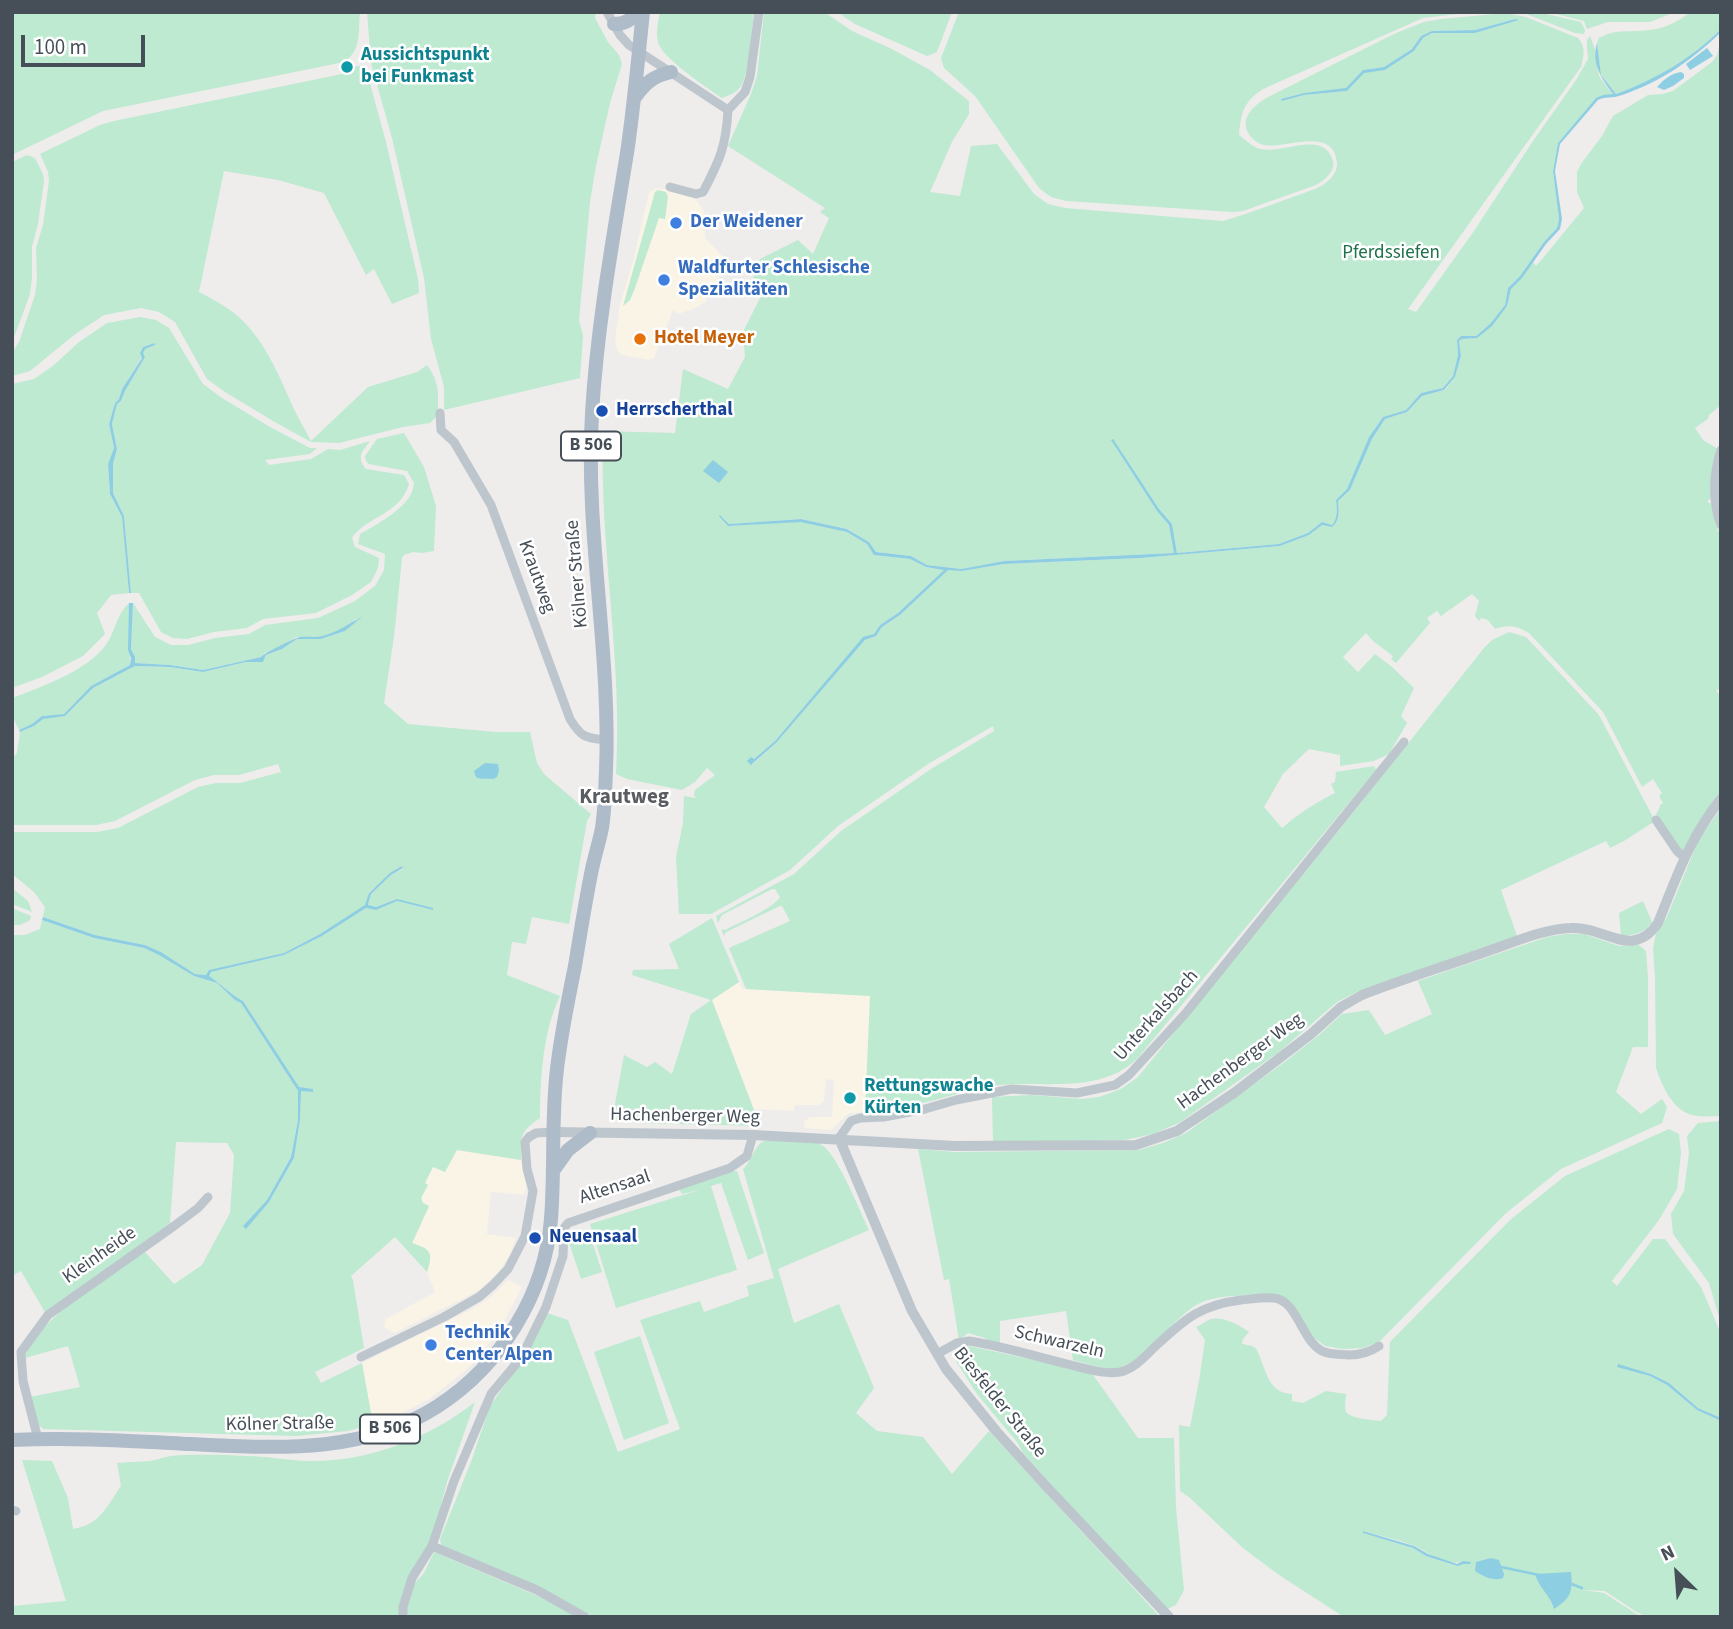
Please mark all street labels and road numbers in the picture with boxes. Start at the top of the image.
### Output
road number: B 506 [561,432,621,461]
street label: Kölner Straße [562,519,594,629]
street label: Krautweg [512,537,560,617]
street label: Unterkalsbach [1110,966,1204,1066]
street label: Hachenberger Weg [1174,1009,1308,1115]
street label: Hachenberger Weg [610,1104,760,1130]
street label: Altensaal [577,1166,653,1210]
street label: Kleinheide [59,1222,141,1290]
street label: Schwarzeln [1012,1322,1106,1364]
street label: Biesfelder Straße [948,1343,1050,1463]
street label: Kölner Straße [226,1413,334,1437]
road number: B 506 [360,1414,420,1444]

